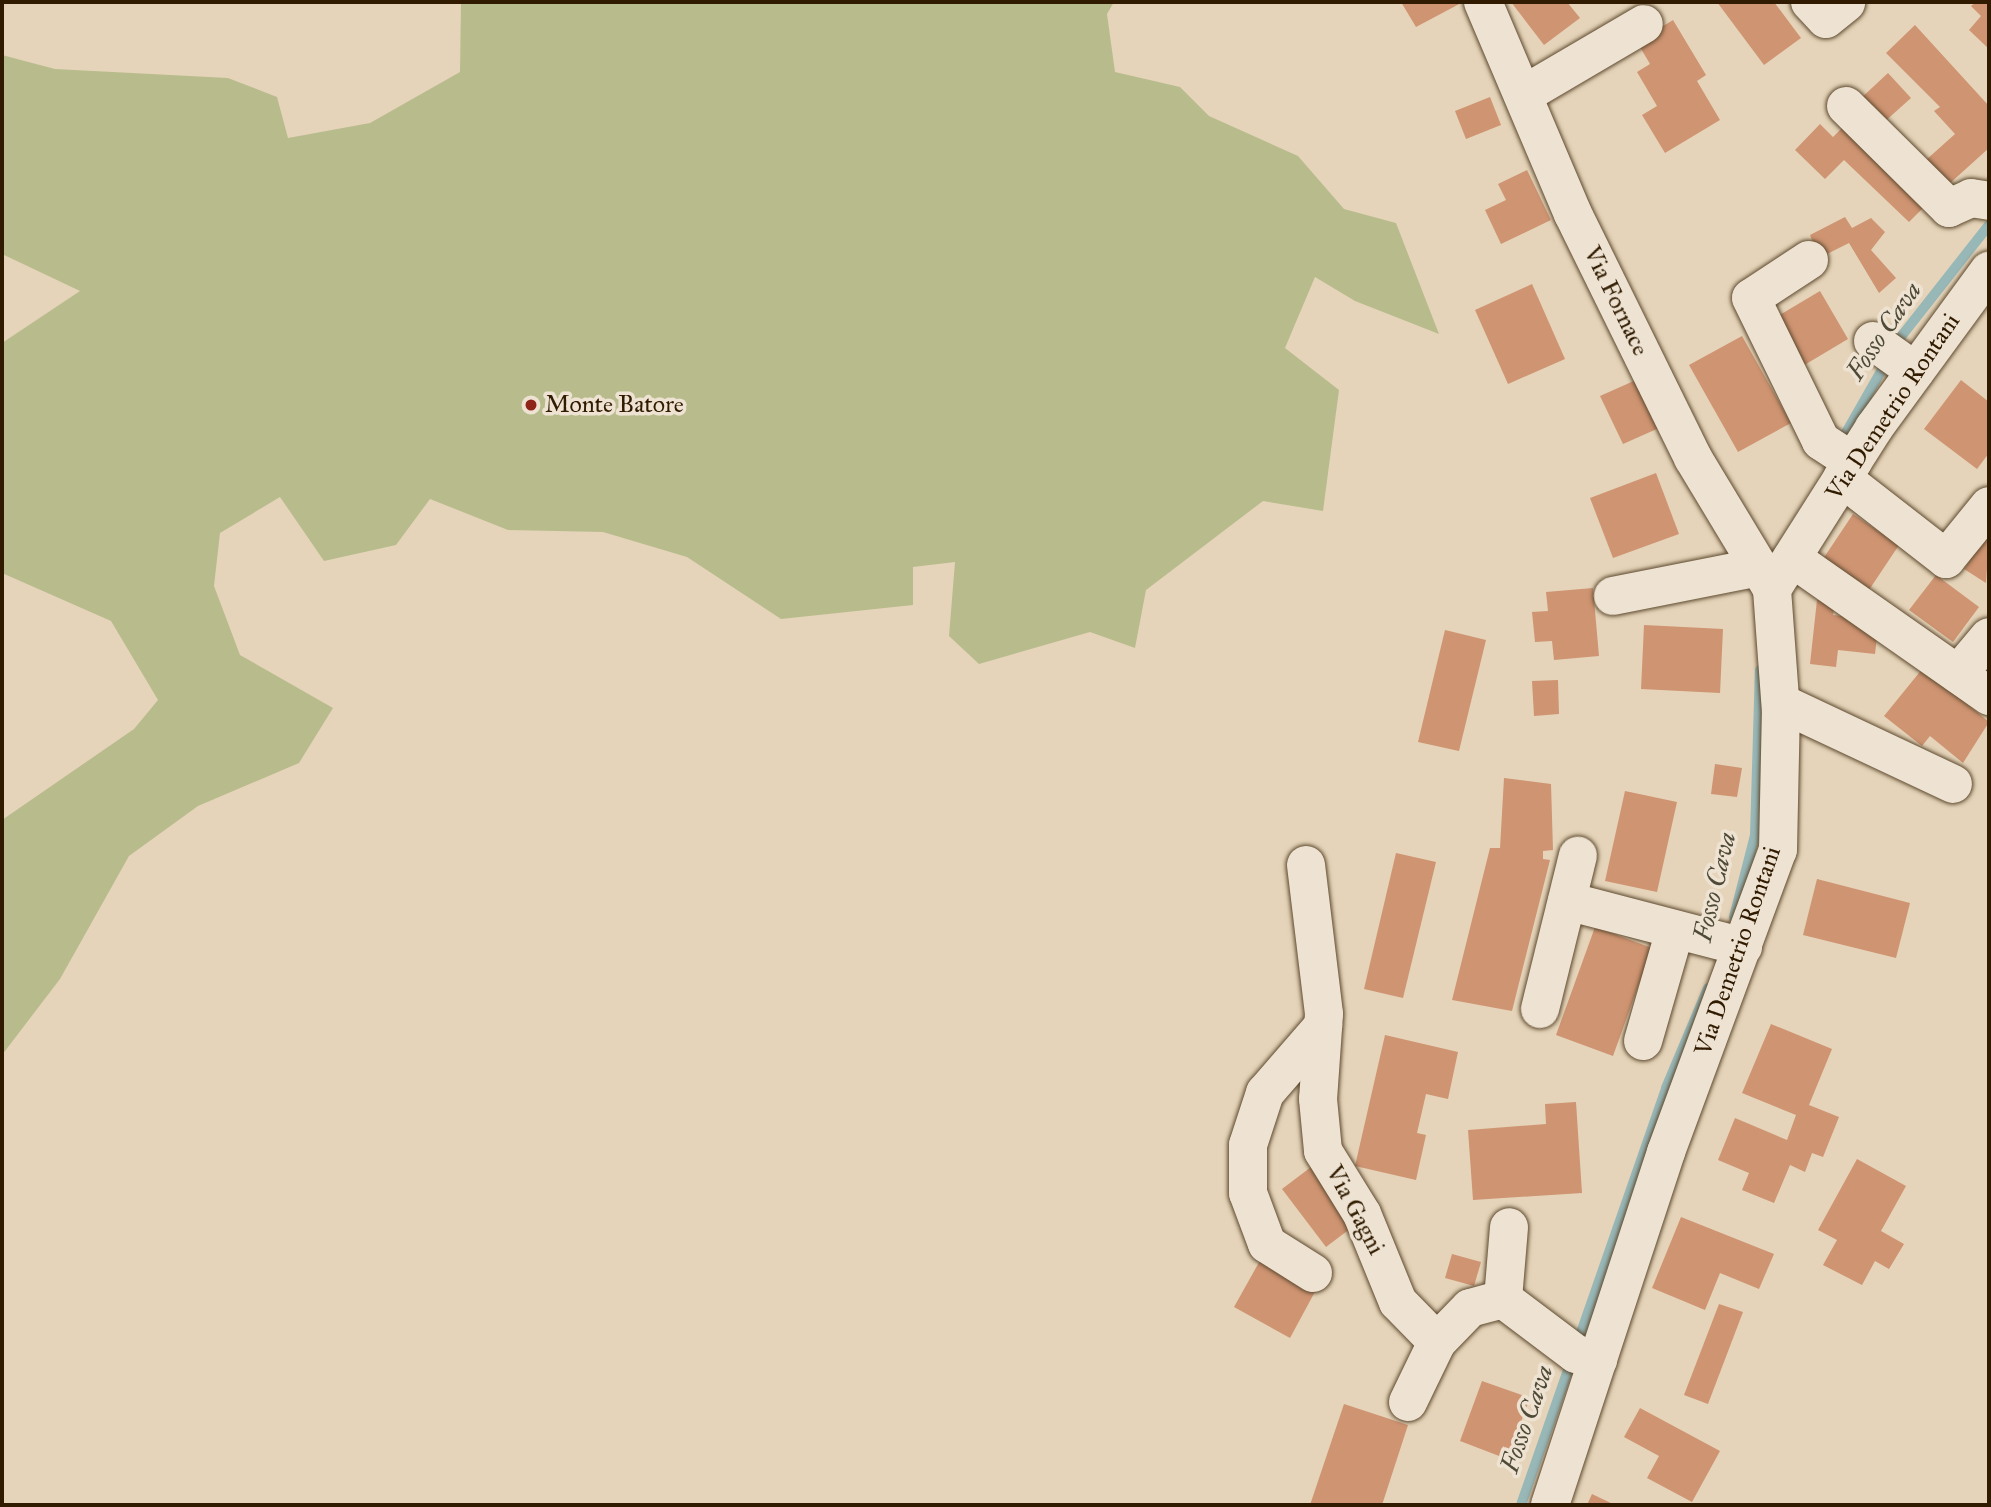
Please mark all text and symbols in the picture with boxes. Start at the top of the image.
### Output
street label: Via Fornace [1577,242,1655,360]
water label: Fosso Cava [1840,276,1928,386]
street label: Via Demetrio Rontani [1820,308,1966,506]
place label: Monte Batore [545,391,684,419]
marker: Monte Batore [523,397,539,413]
water label: Fosso Cava [1687,829,1743,945]
street label: Via Demetrio Rontani [1689,843,1787,1059]
street label: Via Gagni [1320,1160,1390,1260]
water label: Fosso Cava [1494,1361,1560,1477]

